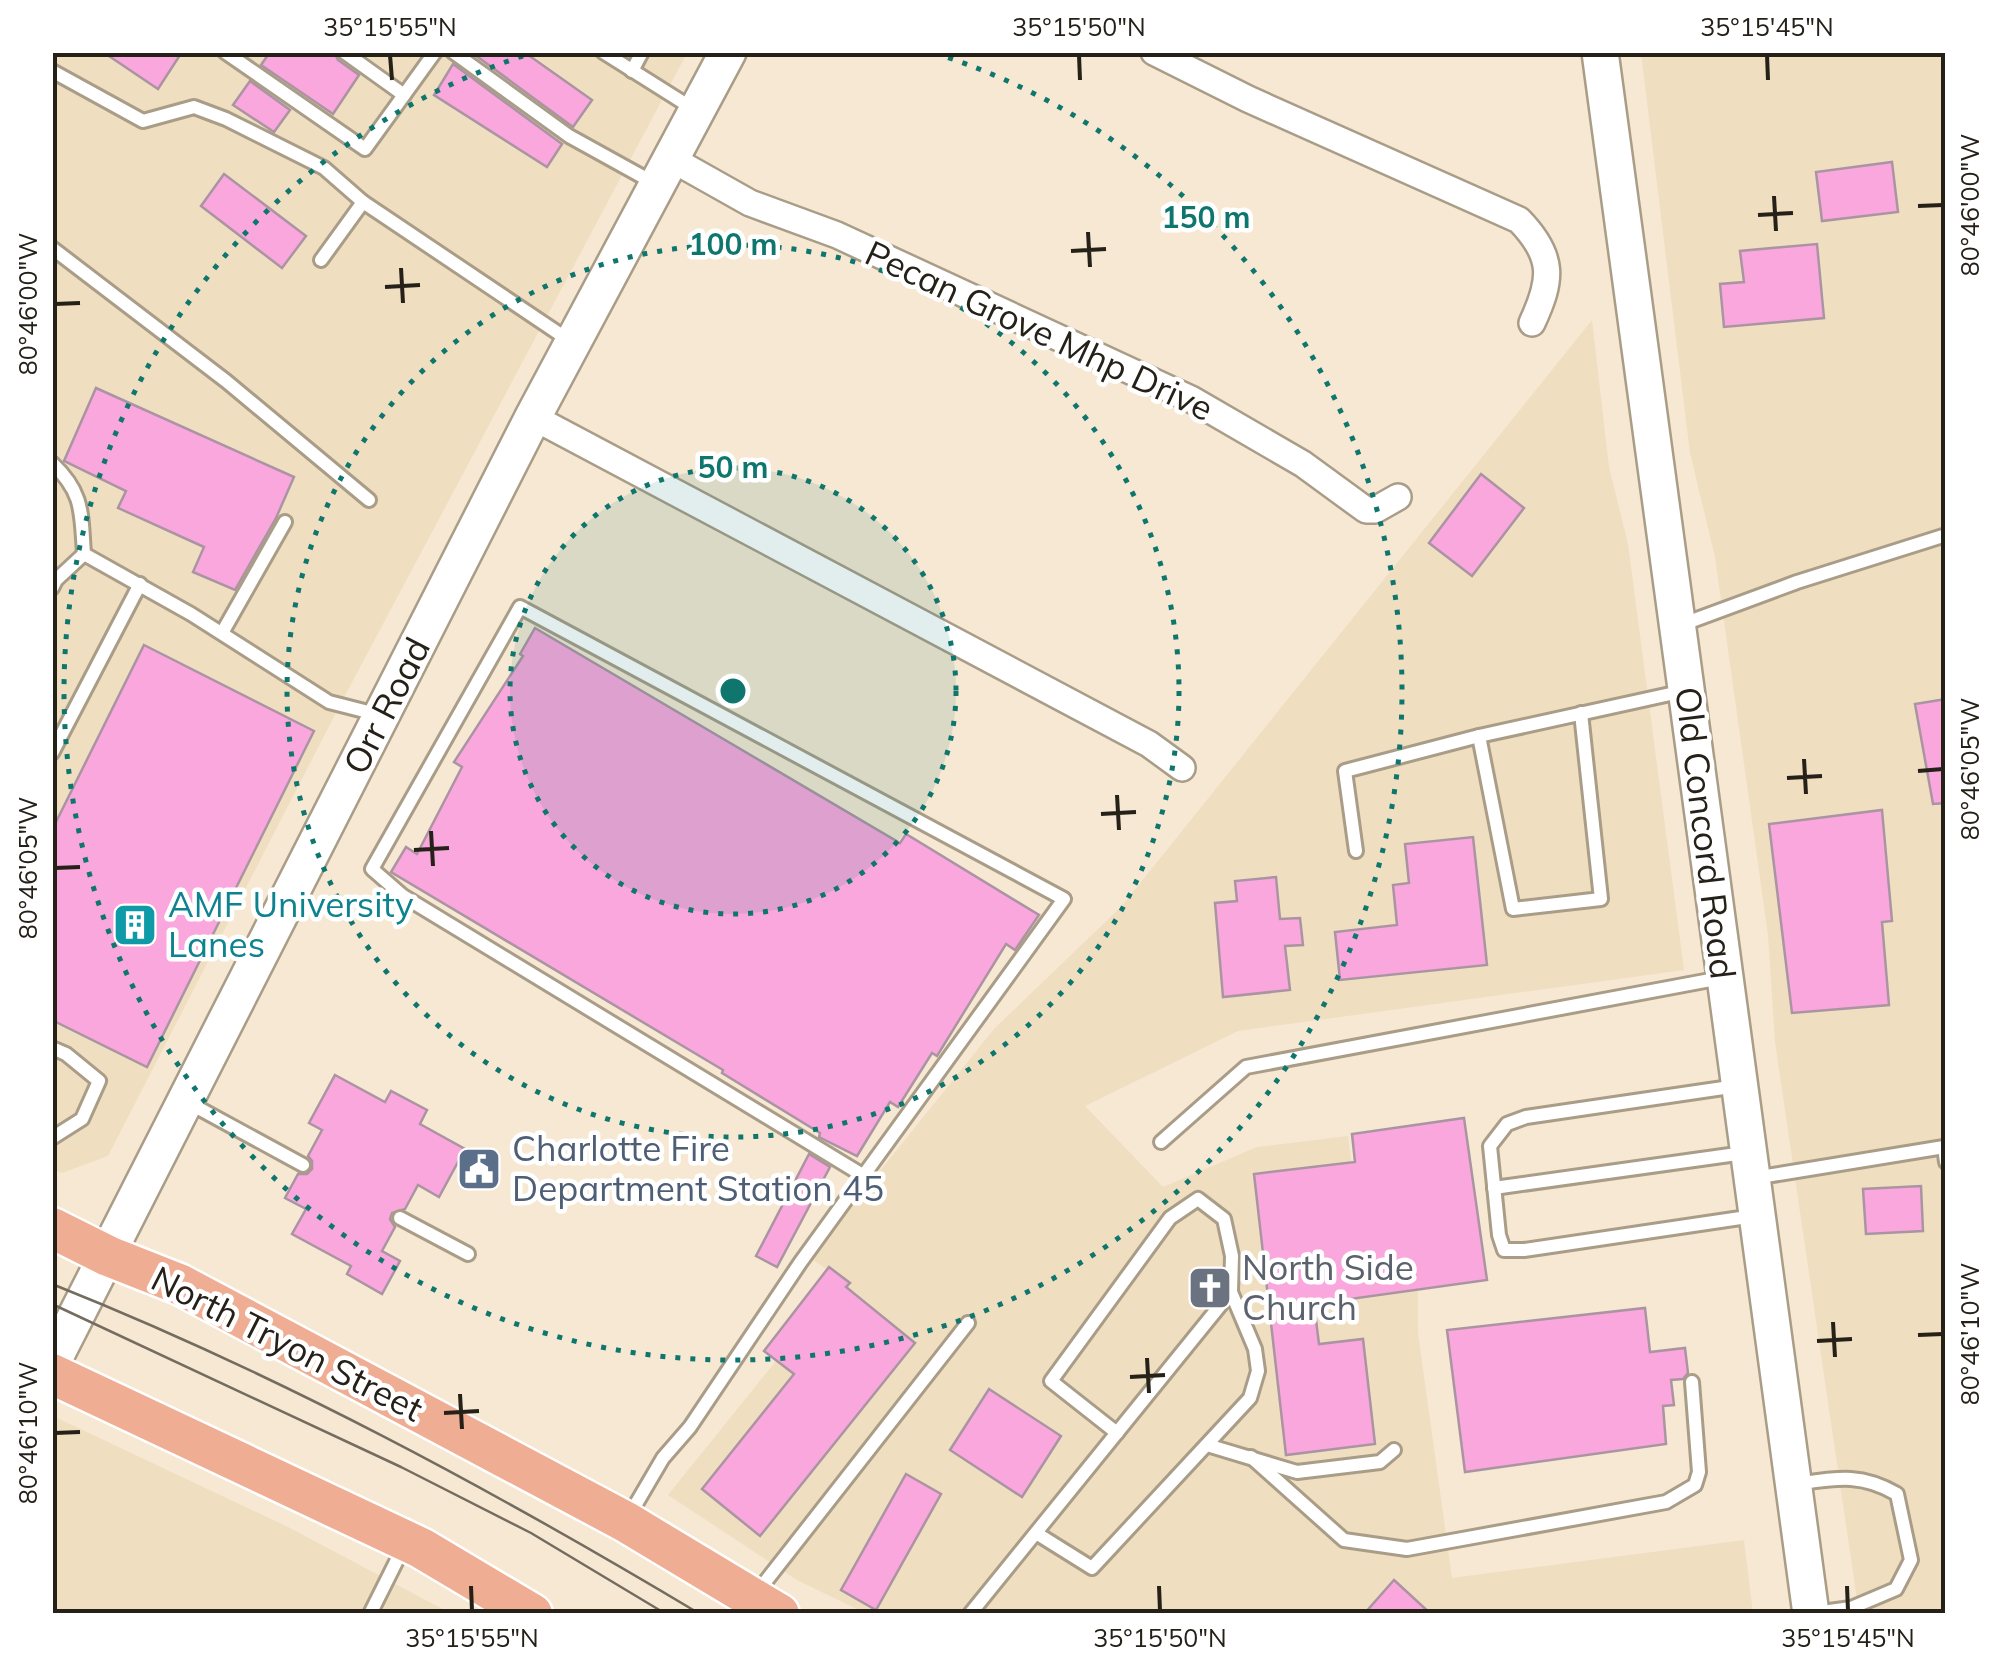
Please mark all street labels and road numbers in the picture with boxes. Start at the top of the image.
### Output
street label: Pecan Grove Mhp Drive [859,230,1220,430]
street label: Orr Road [333,630,439,781]
street label: Old Concord Road [1666,684,1746,982]
street label: North Tryon Street [144,1256,430,1430]

